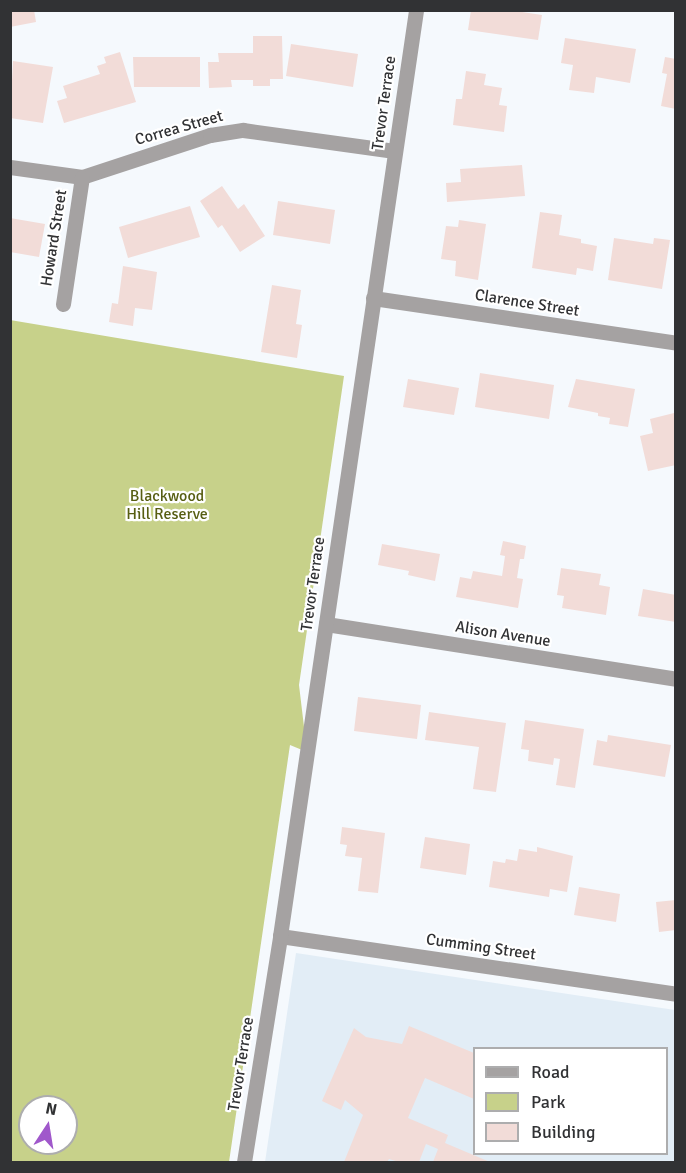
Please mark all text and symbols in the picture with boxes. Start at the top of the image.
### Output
street label: Trevor Terrace [368,55,400,151]
street label: Correa Street [133,106,225,150]
street label: Howard Street [37,188,71,288]
street label: Clarence Street [473,285,581,321]
park label: Blackwood Hill Reserve [126,486,208,524]
street label: Trevor Terrace [297,536,329,632]
street label: Alison Avenue [454,617,552,651]
street label: Cumming Street [425,930,537,964]
street label: Trevor Terrace [224,1016,258,1112]
legend [473,1047,668,1155]
text: Road [531,1061,570,1083]
text: Park [531,1091,566,1113]
north arrow [18,1095,78,1155]
text: N [44,1098,59,1120]
text: Building [531,1121,595,1143]

